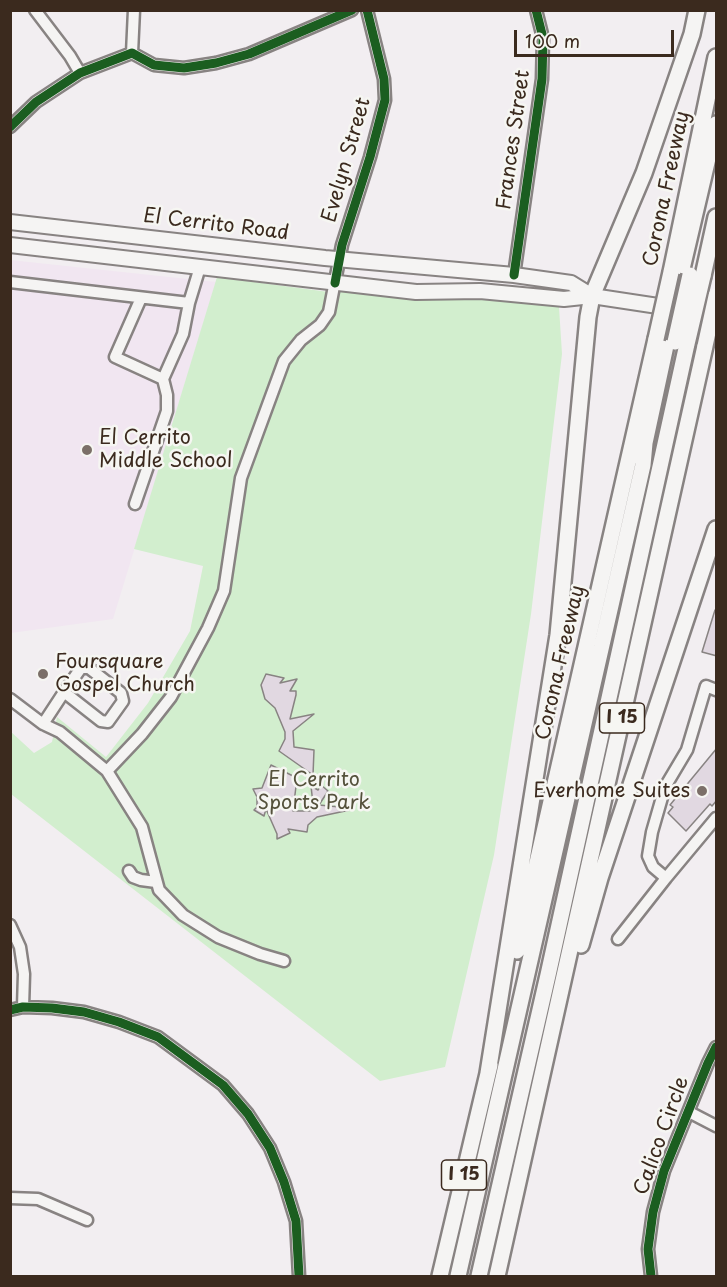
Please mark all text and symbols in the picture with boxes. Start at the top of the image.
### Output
scale bar [517,18,678,56]
text: 100 m [525,27,580,54]
street label: Frances Street [492,69,536,211]
street label: Evelyn Street [318,95,376,225]
street label: Corona Freeway [639,109,695,269]
street label: El Cerrito Road [142,204,290,246]
place label: El Cerrito Middle School [99,426,232,473]
marker: El Cerrito Middle School [80,443,94,457]
street label: Corona Freeway [532,583,590,743]
place label: Foursquare Gospel Church [55,650,195,697]
marker: Foursquare Gospel Church [36,667,50,681]
road number: I 15 [600,703,644,733]
park label: El Cerrito Sports Park [258,768,370,815]
place label: Everhome Suites [533,779,690,803]
marker: Everhome Suites [695,784,709,798]
street label: Calico Circle [629,1074,695,1198]
road number: I 15 [442,1160,486,1190]

